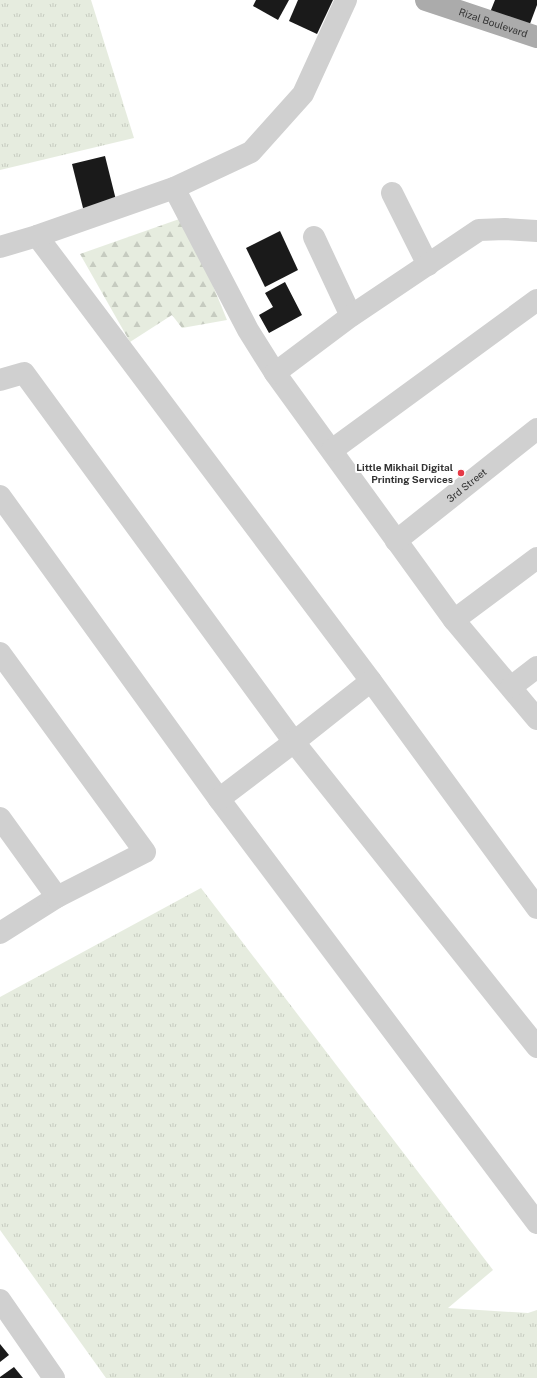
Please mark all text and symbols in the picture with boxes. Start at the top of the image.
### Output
street label: Rizal Boulevard [457,5,529,40]
place label: Little Mikhail Digital Printing Services [356,461,453,485]
street label: 3rd Street [444,465,489,505]
marker: Little Mikhail Digital Printing Services [456,468,466,478]

